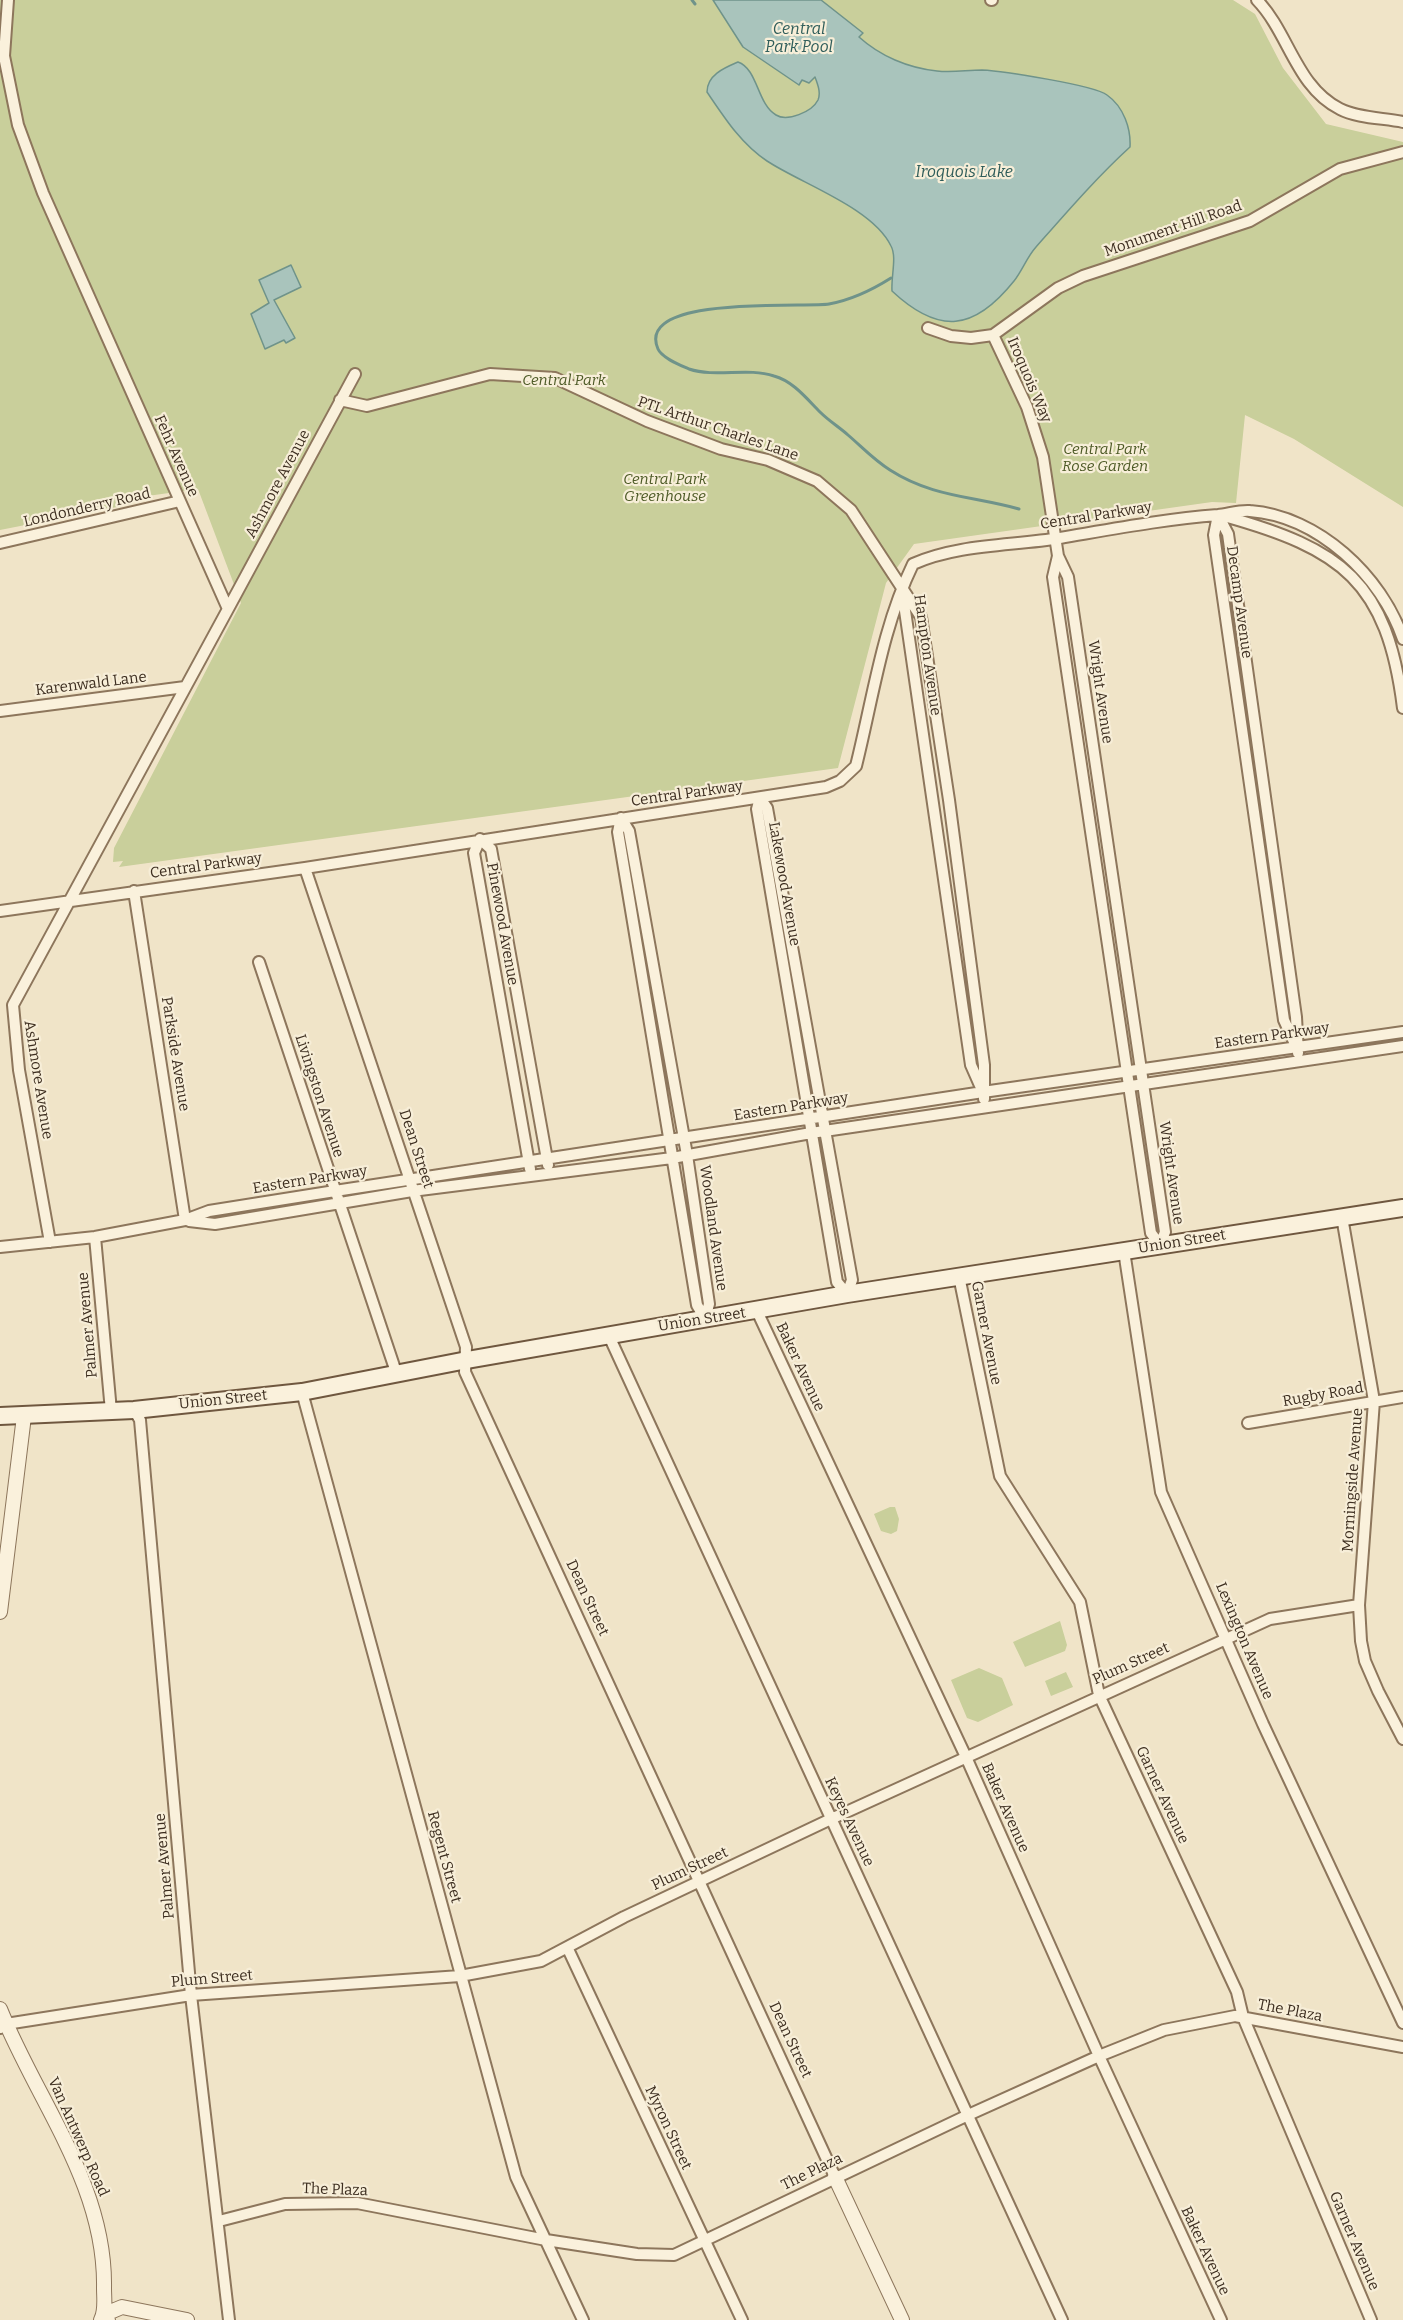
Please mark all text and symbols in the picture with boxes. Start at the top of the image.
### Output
water label: Central Park Pool [765,20,833,58]
water label: Iroquois Lake [915,163,1013,183]
street label: Monument Hill Road [1102,197,1244,261]
street label: Iroquois Way [1003,335,1055,425]
park label: Central Park [522,372,606,390]
street label: PTL Arthur Charles Lane [635,393,801,465]
street label: Fehr Avenue [150,412,202,500]
street label: Ashmore Avenue [242,427,314,541]
park label: Central Park Rose Garden [1062,441,1148,476]
park label: Central Park Greenhouse [623,471,707,506]
street label: Londonderry Road [22,485,152,531]
street label: Central Parkway [1039,498,1153,534]
street label: Decamp Avenue [1222,545,1256,659]
street label: Hampton Avenue [910,593,944,717]
street label: Wright Avenue [1084,639,1116,745]
street label: Karenwald Lane [34,668,148,700]
street label: Central Parkway [630,777,744,811]
street label: Lakewood Avenue [764,820,804,948]
street label: Central Parkway [149,849,263,883]
street label: Pinewood Avenue [482,861,522,987]
street label: Parkside Avenue [157,995,193,1113]
street label: Ashmore Avenue [20,1019,56,1141]
street label: Eastern Parkway [1214,1019,1330,1053]
street label: Livingston Avenue [291,1032,347,1160]
street label: Eastern Parkway [733,1089,849,1125]
street label: Dean Street [395,1107,437,1191]
street label: Wright Avenue [1155,1120,1187,1226]
street label: Eastern Parkway [252,1162,368,1198]
street label: Woodland Avenue [695,1164,731,1292]
street label: Union Street [1137,1226,1227,1258]
street label: Palmer Avenue [74,1271,102,1379]
street label: Garner Avenue [967,1279,1005,1387]
street label: Union Street [657,1304,747,1336]
street label: Baker Avenue [772,1320,828,1414]
street label: Rugby Road [1281,1379,1365,1411]
street label: Union Street [178,1386,268,1414]
street label: Morningside Avenue [1339,1407,1367,1553]
street label: Dean Street [562,1557,612,1639]
street label: Lexington Avenue [1211,1580,1277,1702]
street label: Plum Street [1090,1639,1172,1689]
street label: Garner Avenue [1132,1743,1192,1847]
street label: Baker Avenue [977,1760,1033,1856]
street label: Keyes Avenue [820,1774,878,1870]
street label: Regent Street [423,1809,465,1905]
street label: Palmer Avenue [151,1812,179,1920]
street label: Plum Street [649,1844,731,1894]
street label: Plum Street [170,1966,254,1992]
street label: The Plaza [1256,1996,1324,2026]
street label: Dean Street [765,1999,815,2081]
street label: Van Antwerp Road [44,2075,112,2199]
street label: Myron Street [641,2083,695,2173]
street label: The Plaza [779,2150,845,2194]
street label: The Plaza [302,2180,368,2200]
street label: Garner Avenue [1325,2189,1383,2293]
street label: Baker Avenue [1177,2204,1233,2298]

